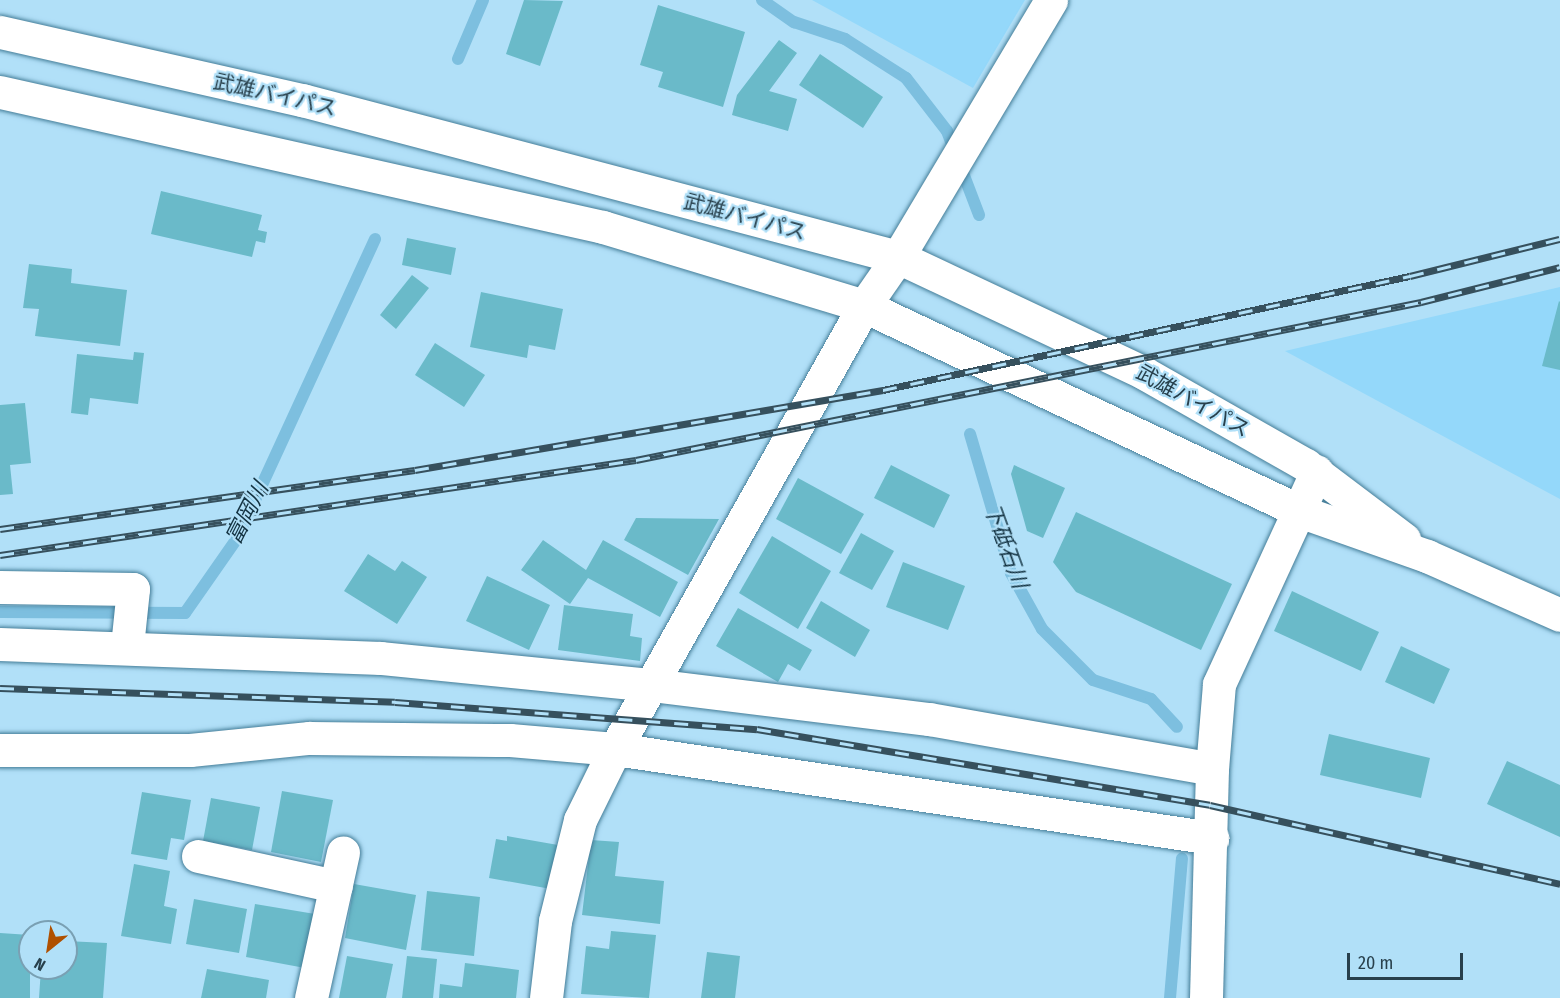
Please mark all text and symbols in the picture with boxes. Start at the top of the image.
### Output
street label: 武雄バイパス [211,69,339,121]
street label: 武雄バイパス [681,189,809,245]
street label: 武雄バイパス [1132,359,1254,443]
water label: 富岡川 [220,478,274,548]
water label: 下砥石川 [979,500,1033,592]
north arrow [18,920,78,980]
scale bar [1350,941,1466,979]
text: 20 m [1358,952,1393,974]
text: N [31,954,49,975]

